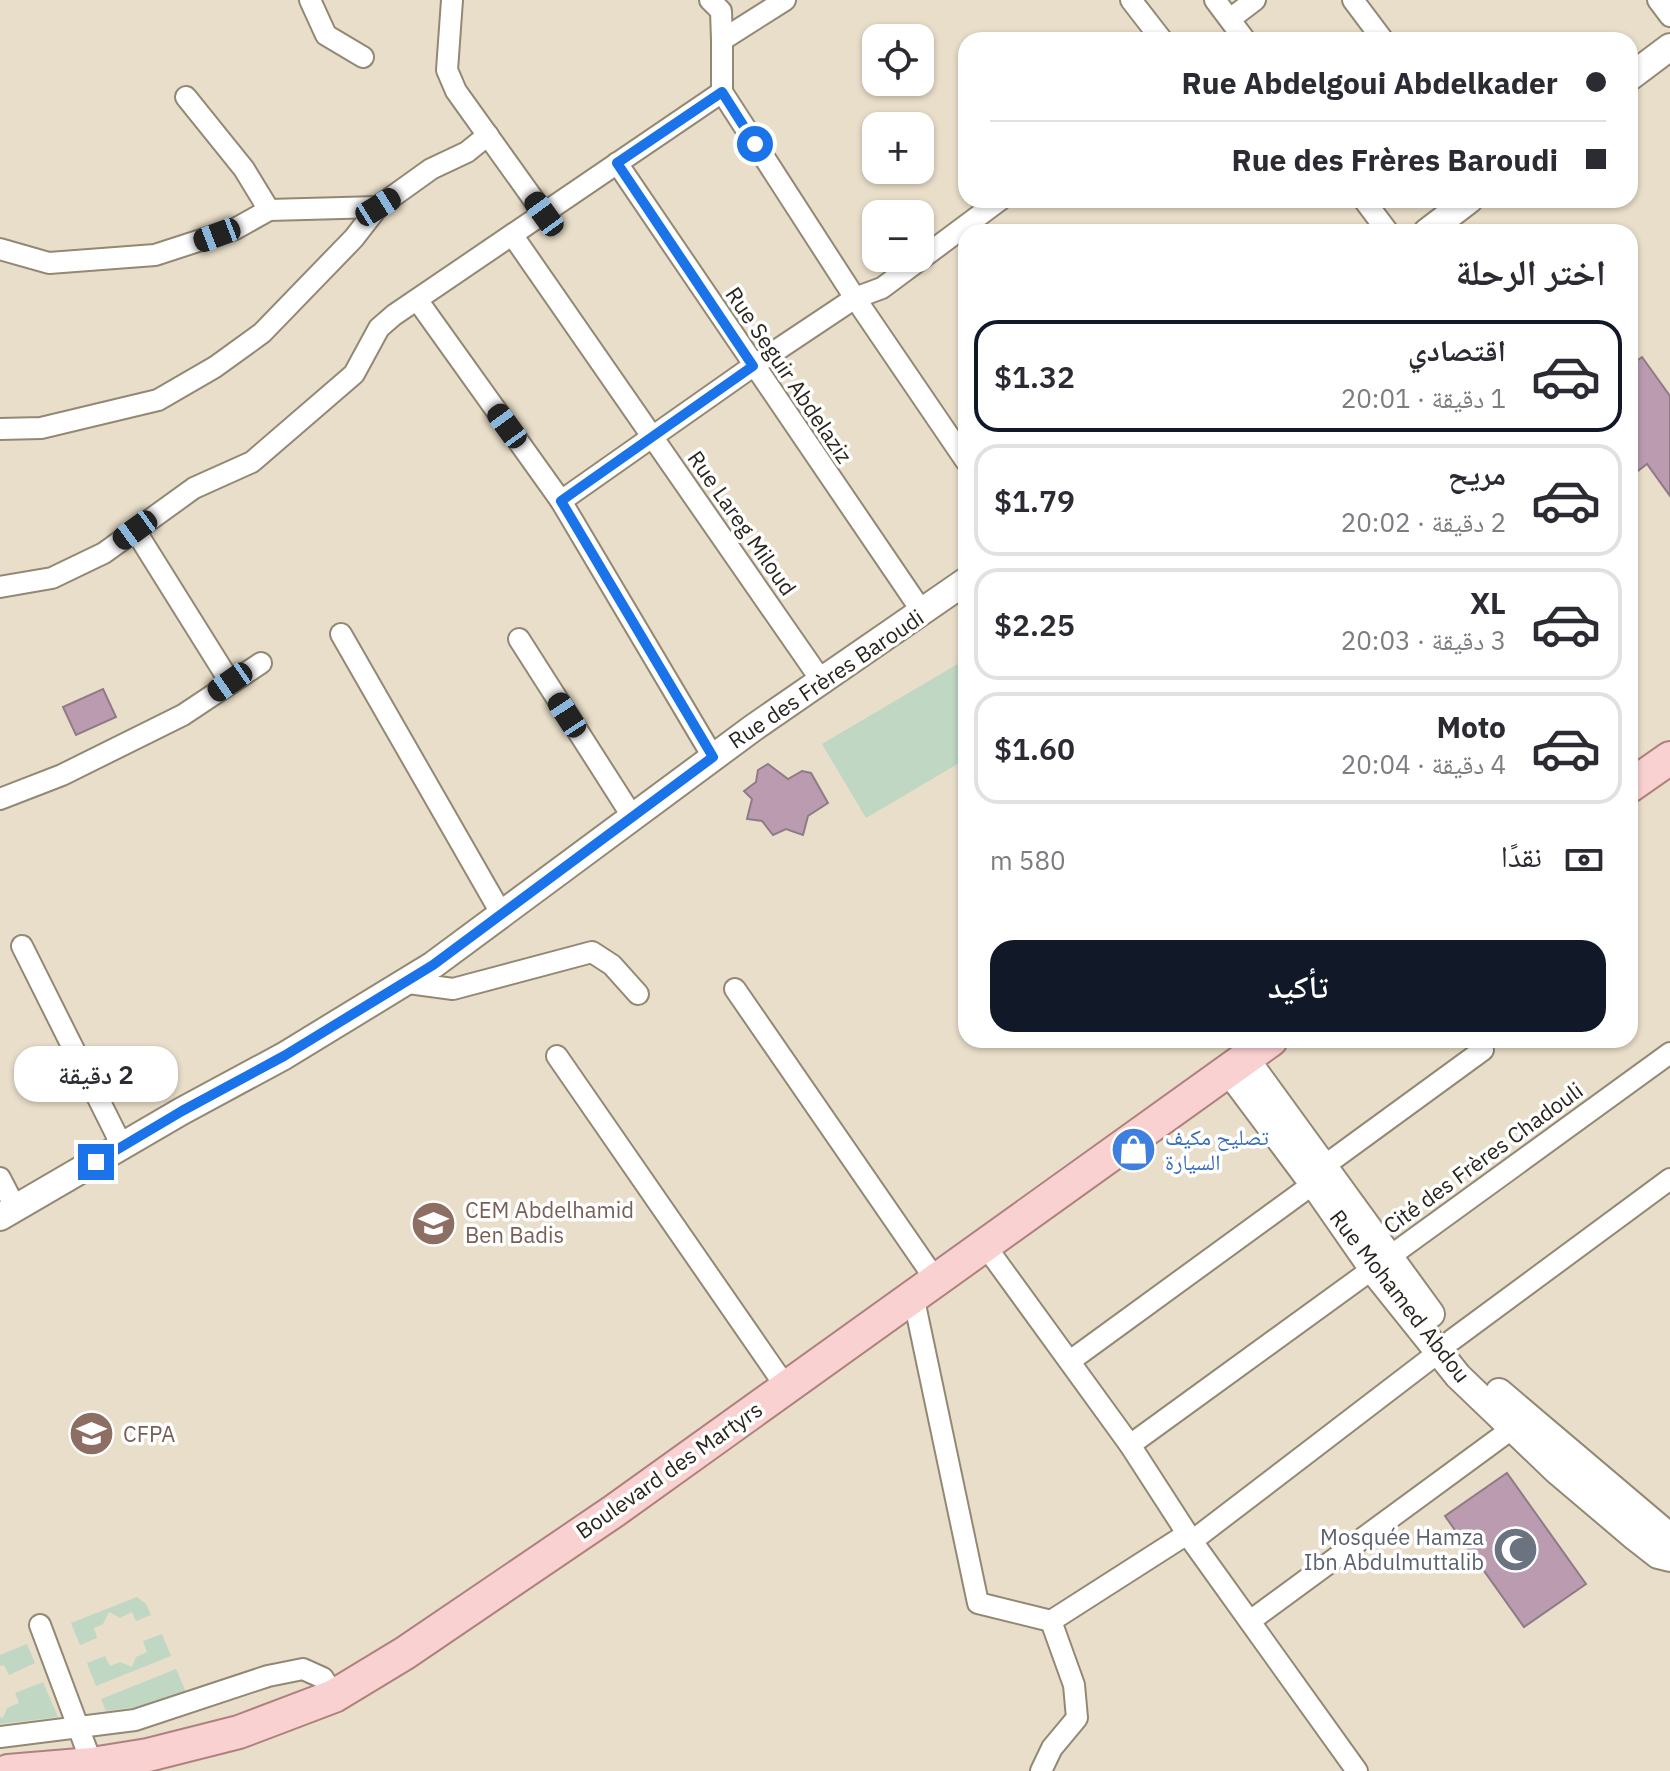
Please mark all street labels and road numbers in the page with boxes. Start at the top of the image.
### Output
street label: Rue Seguir Abdelaziz [720,281,859,469]
street label: Rue Lareg Miloud [682,445,803,601]
street label: Rue des Frères Baroudi [722,602,929,755]
street label: Cité des Frères Chadouli [1377,1075,1588,1240]
street label: Rue Mohamed Abdou [1324,1203,1477,1388]
street label: Boulevard des Martyrs [570,1394,768,1545]

